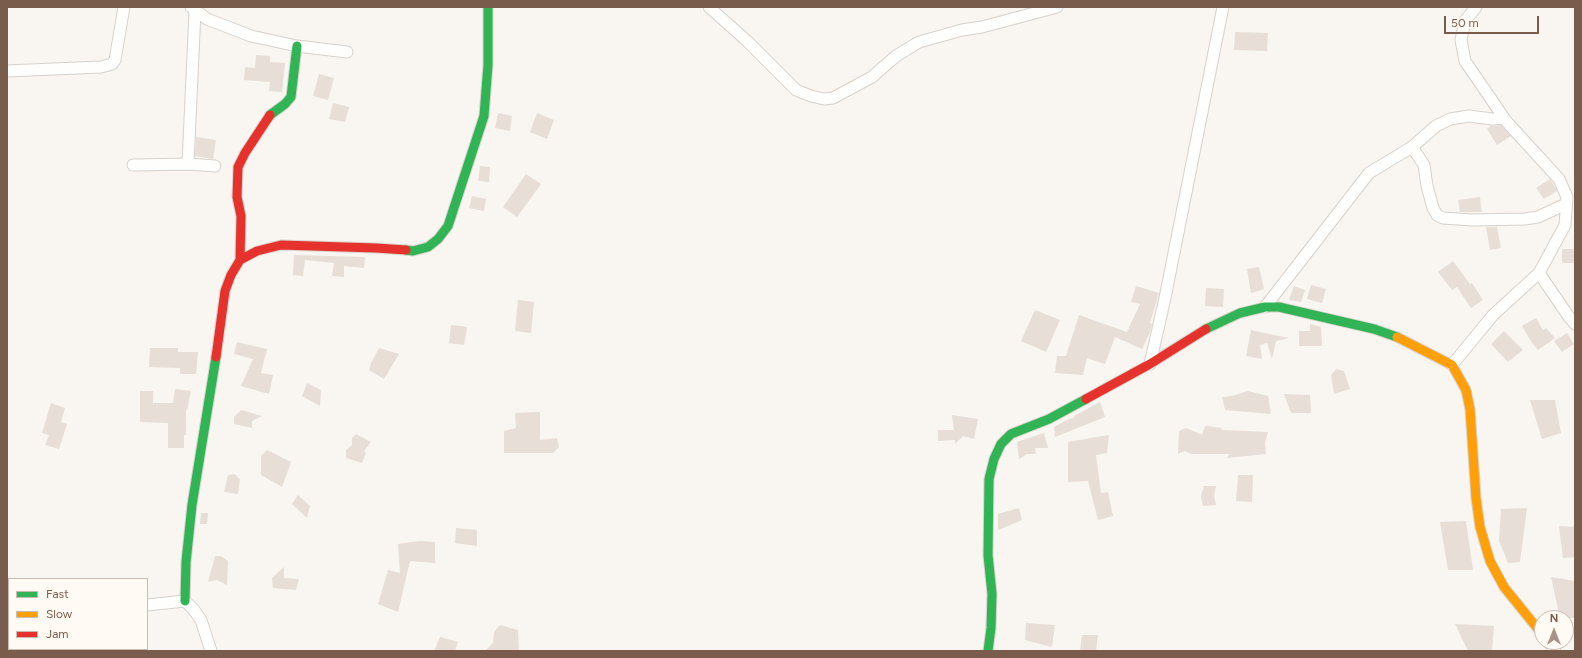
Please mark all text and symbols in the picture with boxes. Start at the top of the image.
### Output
scale bar [1446,8,1541,34]
text: 50 m [1451,16,1479,30]
legend [8,578,148,650]
text: Fast [46,587,69,601]
text: Slow [46,607,72,621]
north arrow [1534,610,1574,650]
text: N [1550,612,1558,625]
text: Jam [46,627,69,641]

